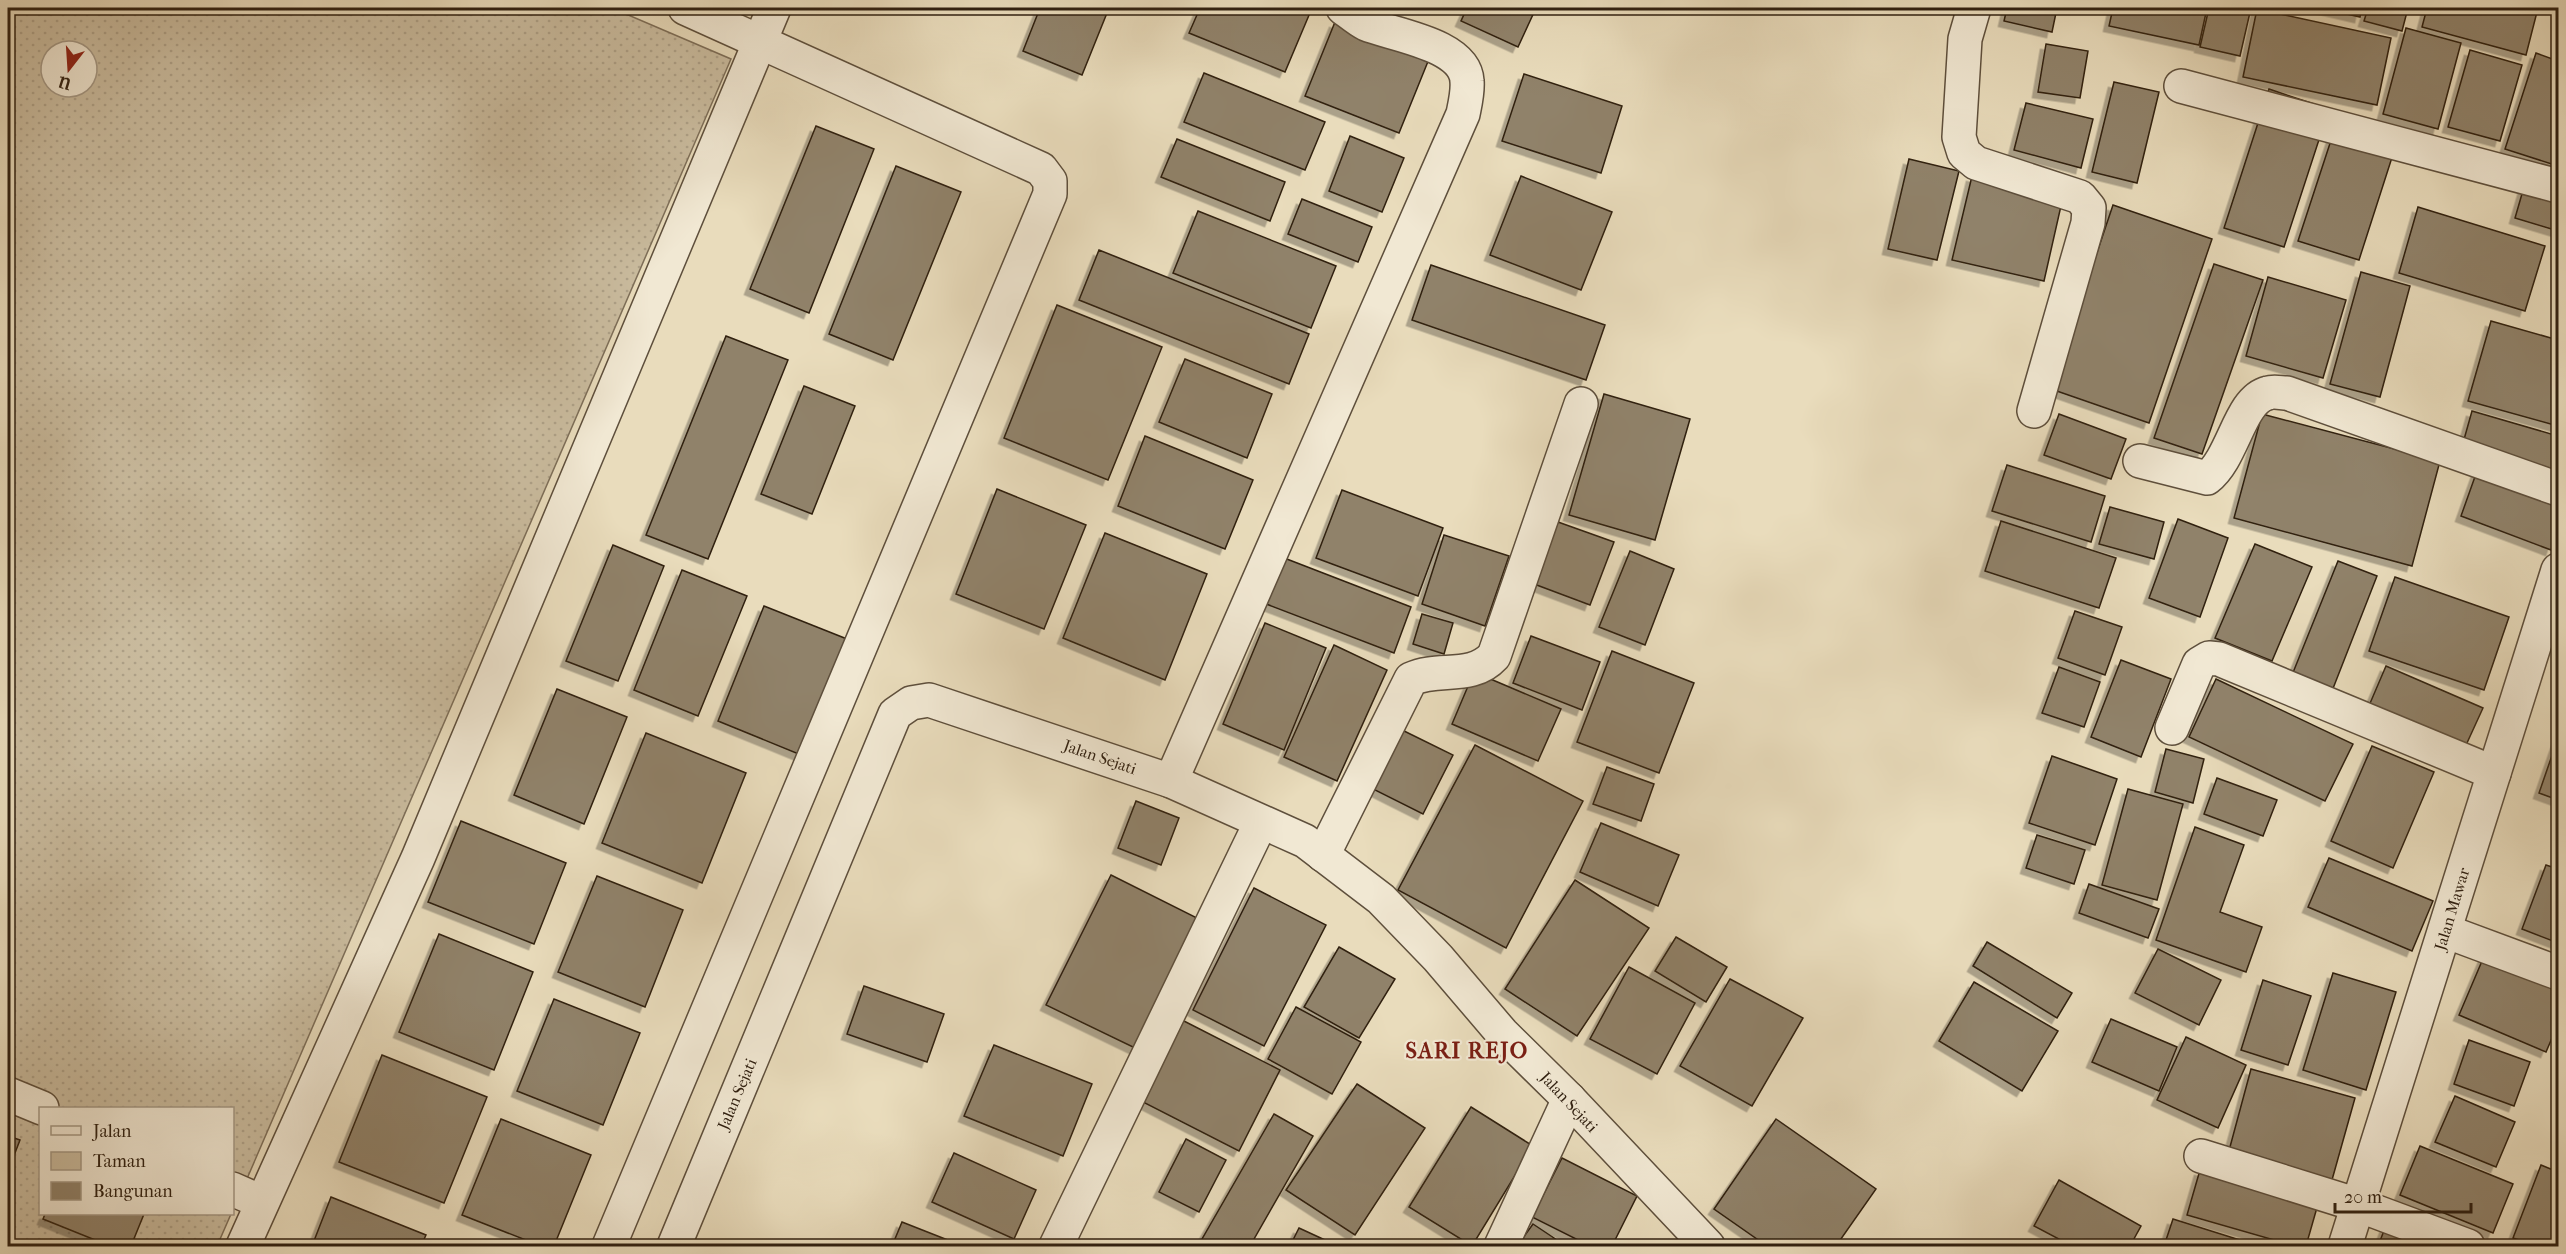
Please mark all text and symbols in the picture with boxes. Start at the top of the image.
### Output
north arrow [39,39,99,99]
text: U [55,72,74,94]
street label: Jalan Sejati [1059,735,1139,778]
street label: Jalan Mawar [2430,865,2474,954]
district label: SARI REJO [1405,1038,1529,1064]
street label: Jalan Sejati [713,1055,761,1134]
street label: Jalan Sejati [1535,1066,1602,1136]
legend [39,1107,234,1215]
text: Jalan [91,1121,132,1142]
text: Taman [93,1151,146,1172]
scale bar [2335,1176,2472,1214]
text: Bangunan [93,1181,173,1202]
text: 20 m [2344,1187,2382,1208]

